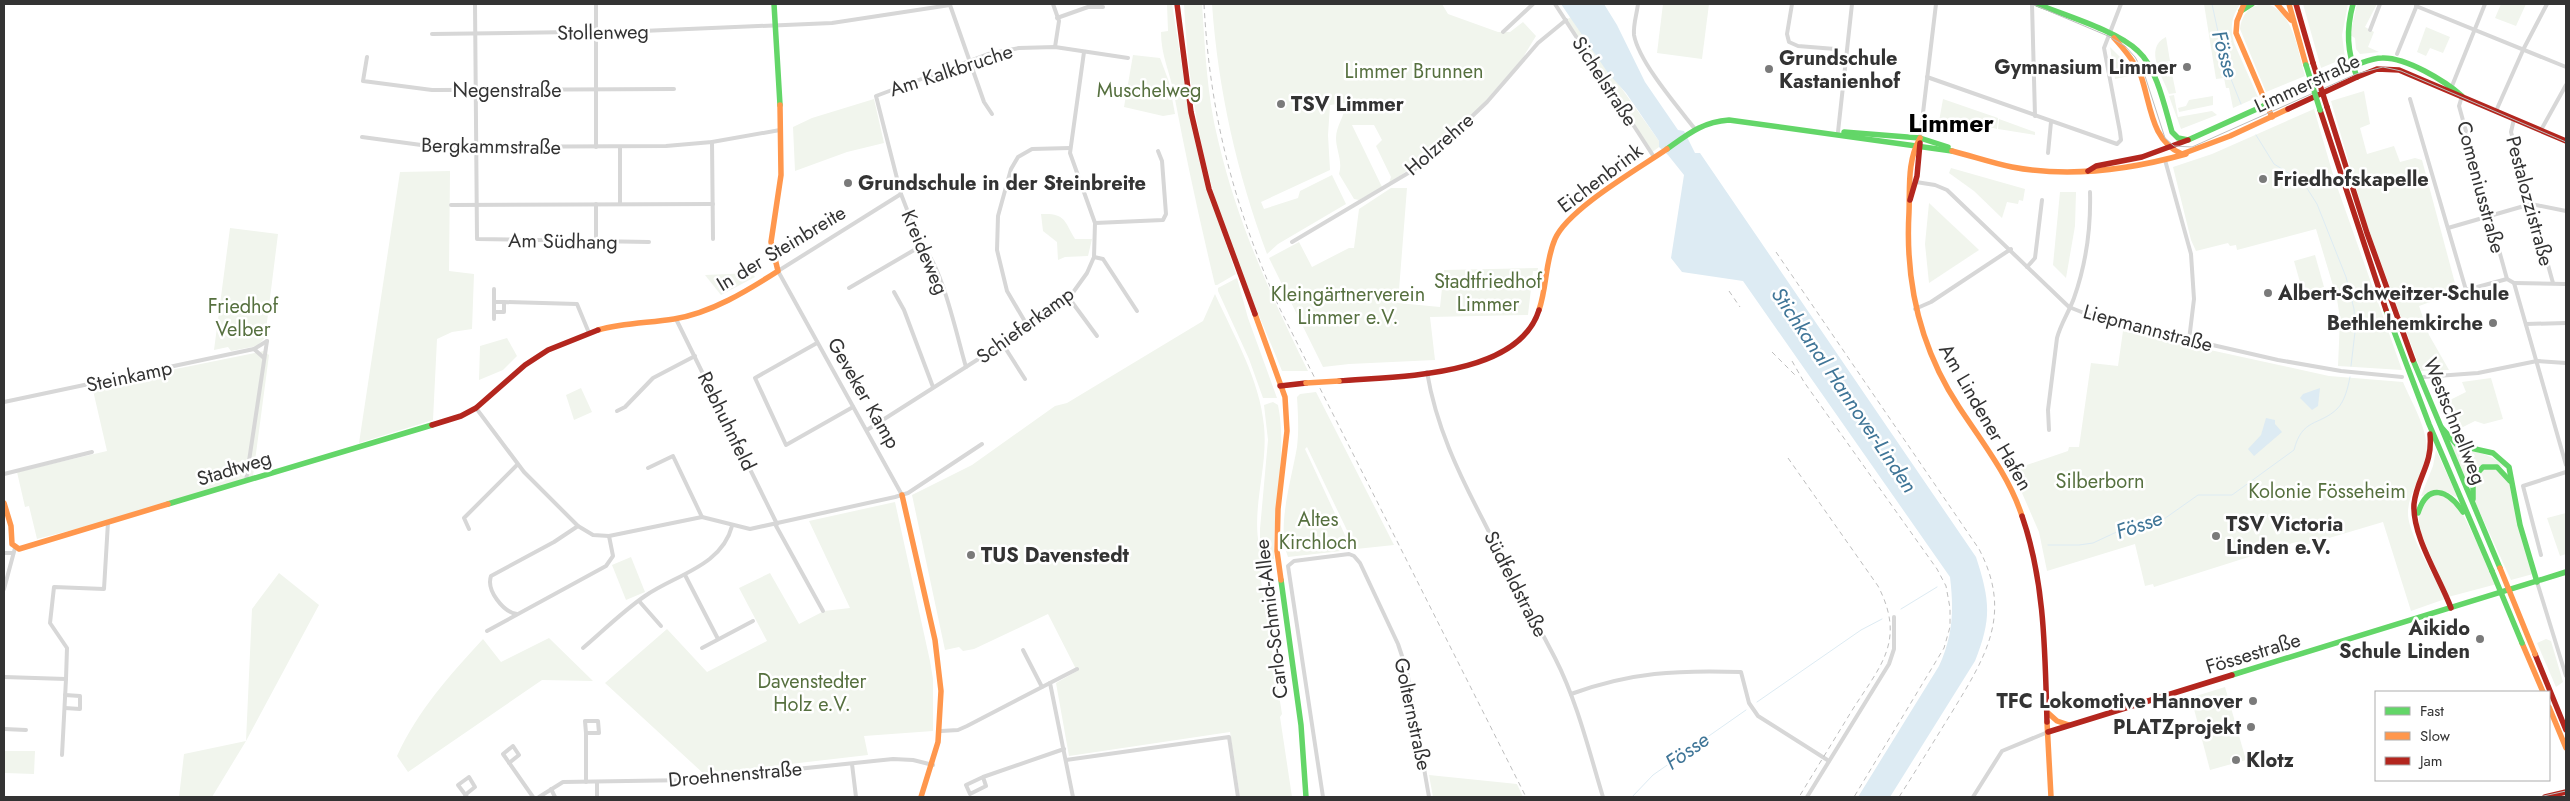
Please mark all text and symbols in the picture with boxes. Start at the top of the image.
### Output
street label: Stollenweg [557,17,649,48]
water label: Fösse [2204,27,2246,81]
street label: Sichelstraße [1565,31,1645,132]
street label: Am Kalkbruche [886,37,1017,104]
place label: Grundschule Kastanienhof [1779,44,1901,96]
street label: Limmerstraße [2250,46,2365,121]
place label: Gymnasium Limmer [1994,53,2178,82]
park label: Limmer Brunnen [1345,57,1483,86]
marker: Gymnasium Limmer [2181,61,2193,73]
marker: Grundschule Kastanienhof [1763,63,1775,75]
street label: Negenstraße [453,76,561,105]
park label: Muschelweg [1097,76,1201,105]
place label: TSV Limmer [1291,90,1405,119]
marker: TSV Limmer [1275,98,1287,110]
district label: Limmer [1908,105,1995,141]
street label: Holzrehre [1398,106,1480,183]
street label: Comeniusstraße [2449,118,2512,256]
street label: Bergkammstraße [421,131,561,162]
street label: Pestalozzistraße [2498,133,2561,269]
street label: Eichenbrink [1552,137,1649,220]
place label: Friedhofskapelle [2273,165,2429,194]
place label: Grundschule in der Steinbreite [858,169,1146,198]
marker: Friedhofskapelle [2257,173,2269,185]
marker: Grundschule in der Steinbreite [842,177,854,189]
street label: In der Steinbreite [711,198,851,299]
street label: Kreideweg [894,205,955,299]
street label: Am Südhang [508,226,618,257]
park label: Stadtfriedhof Limmer [1434,267,1543,319]
place label: Albert-Schweitzer-Schule [2277,279,2509,308]
street label: Schieferkamp [970,280,1080,371]
park label: Kleingärtnerverein Limmer e.V. [1271,280,1425,332]
water label: Stichkanal Hannover-Linden [1764,281,1924,499]
marker: Albert-Schweitzer-Schule [2262,287,2274,299]
park label: Friedhof Velber [208,292,280,344]
street label: Liepmannstraße [2080,297,2216,360]
place label: Bethlehemkirche [2327,309,2483,338]
marker: Bethlehemkirche [2487,317,2499,329]
street label: Geveker Kamp [820,332,907,454]
street label: Am Lindener Hafen [1932,338,2039,496]
street label: Steinkamp [83,353,175,400]
street label: Westschnellweg [2416,353,2493,489]
street label: Rebhuhnfeld [690,367,763,476]
street label: Stadtweg [193,443,275,494]
park label: Silberborn [2056,467,2145,496]
park label: Kolonie Fösseheim [2248,477,2406,506]
water label: Fösse [2112,503,2167,547]
park label: Altes Kirchloch [1279,505,1357,557]
place label: TSV Victoria Linden e.V. [2226,510,2343,562]
street label: Südfeldstraße [1476,526,1555,642]
marker: TSV Victoria Linden e.V. [2210,530,2222,542]
street label: Carlo-Schmid-Allee [1247,538,1296,700]
place label: TUS Davenstedt [981,541,1130,570]
marker: TUS Davenstedt [965,549,977,561]
place label: Aikido Schule Linden [2339,614,2470,666]
street label: Fössestraße [2202,625,2304,682]
marker: Aikido Schule Linden [2474,633,2486,645]
street label: Golternstraße [1386,655,1439,773]
park label: Davenstedter Holz e.V. [758,667,867,719]
place label: TFC Lokomotive Hannover [1997,687,2244,716]
legend [2375,691,2550,781]
marker: TFC Lokomotive Hannover [2247,695,2259,707]
text: Fast [2420,700,2444,722]
place label: PLATZprojekt [2113,713,2242,742]
marker: PLATZprojekt [2245,721,2257,733]
water label: Fösse [1659,725,1716,777]
text: Slow [2420,725,2451,747]
place label: Klotz [2246,746,2295,775]
text: Jam [2418,750,2443,772]
street label: Droehnenstraße [667,754,803,795]
marker: Klotz [2230,754,2242,766]

